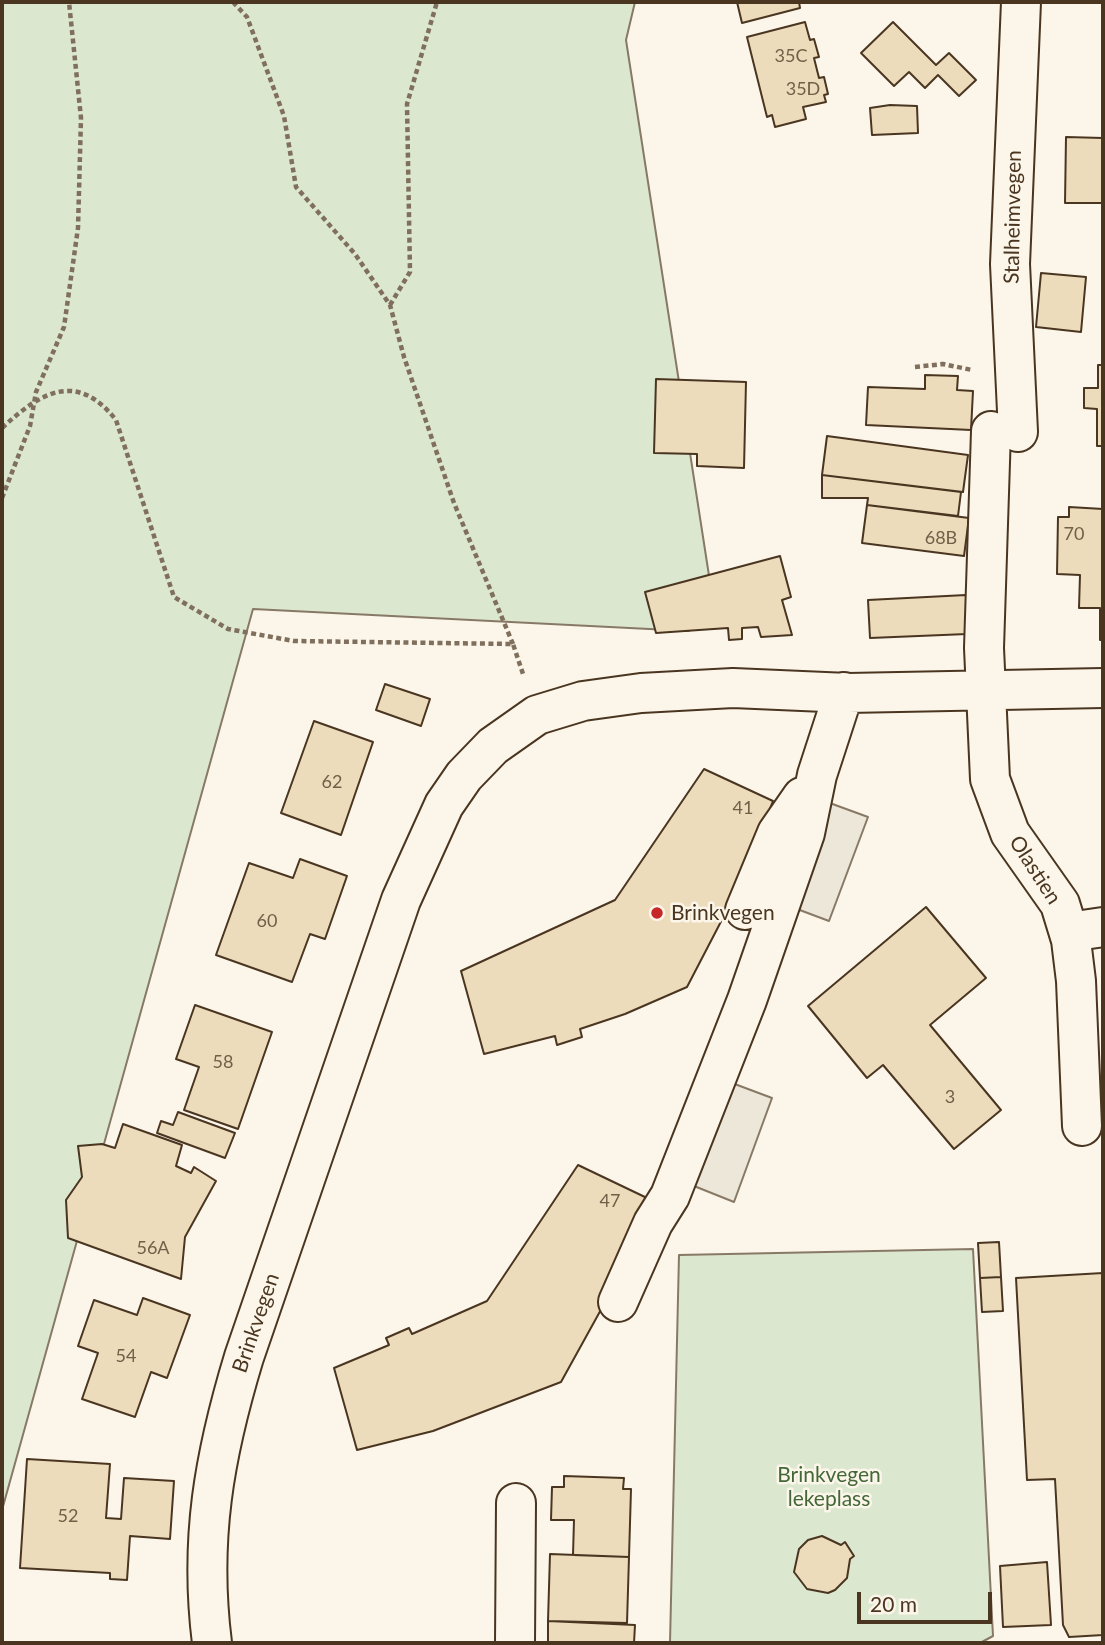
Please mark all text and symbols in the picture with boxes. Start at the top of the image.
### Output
house number: 35C [775,45,807,67]
house number: 35D [786,78,820,100]
street label: Stalheimvegen [999,150,1027,284]
house number: 70 [1064,523,1084,545]
house number: 68B [925,527,957,549]
house number: 62 [322,771,342,793]
house number: 41 [733,797,753,819]
street label: Olastien [1004,831,1066,909]
place label: Brinkvegen [671,900,775,926]
marker: Brinkvegen [649,905,665,921]
house number: 60 [257,910,277,932]
house number: 58 [213,1051,233,1073]
house number: 3 [945,1086,955,1108]
house number: 47 [600,1190,620,1212]
house number: 56A [136,1237,170,1259]
street label: Brinkvegen [227,1270,285,1376]
house number: 54 [116,1345,136,1367]
park label: Brinkvegen lekeplass [777,1462,881,1512]
house number: 52 [58,1505,78,1527]
scale bar [860,1578,995,1622]
text: 20 m [870,1591,917,1616]

